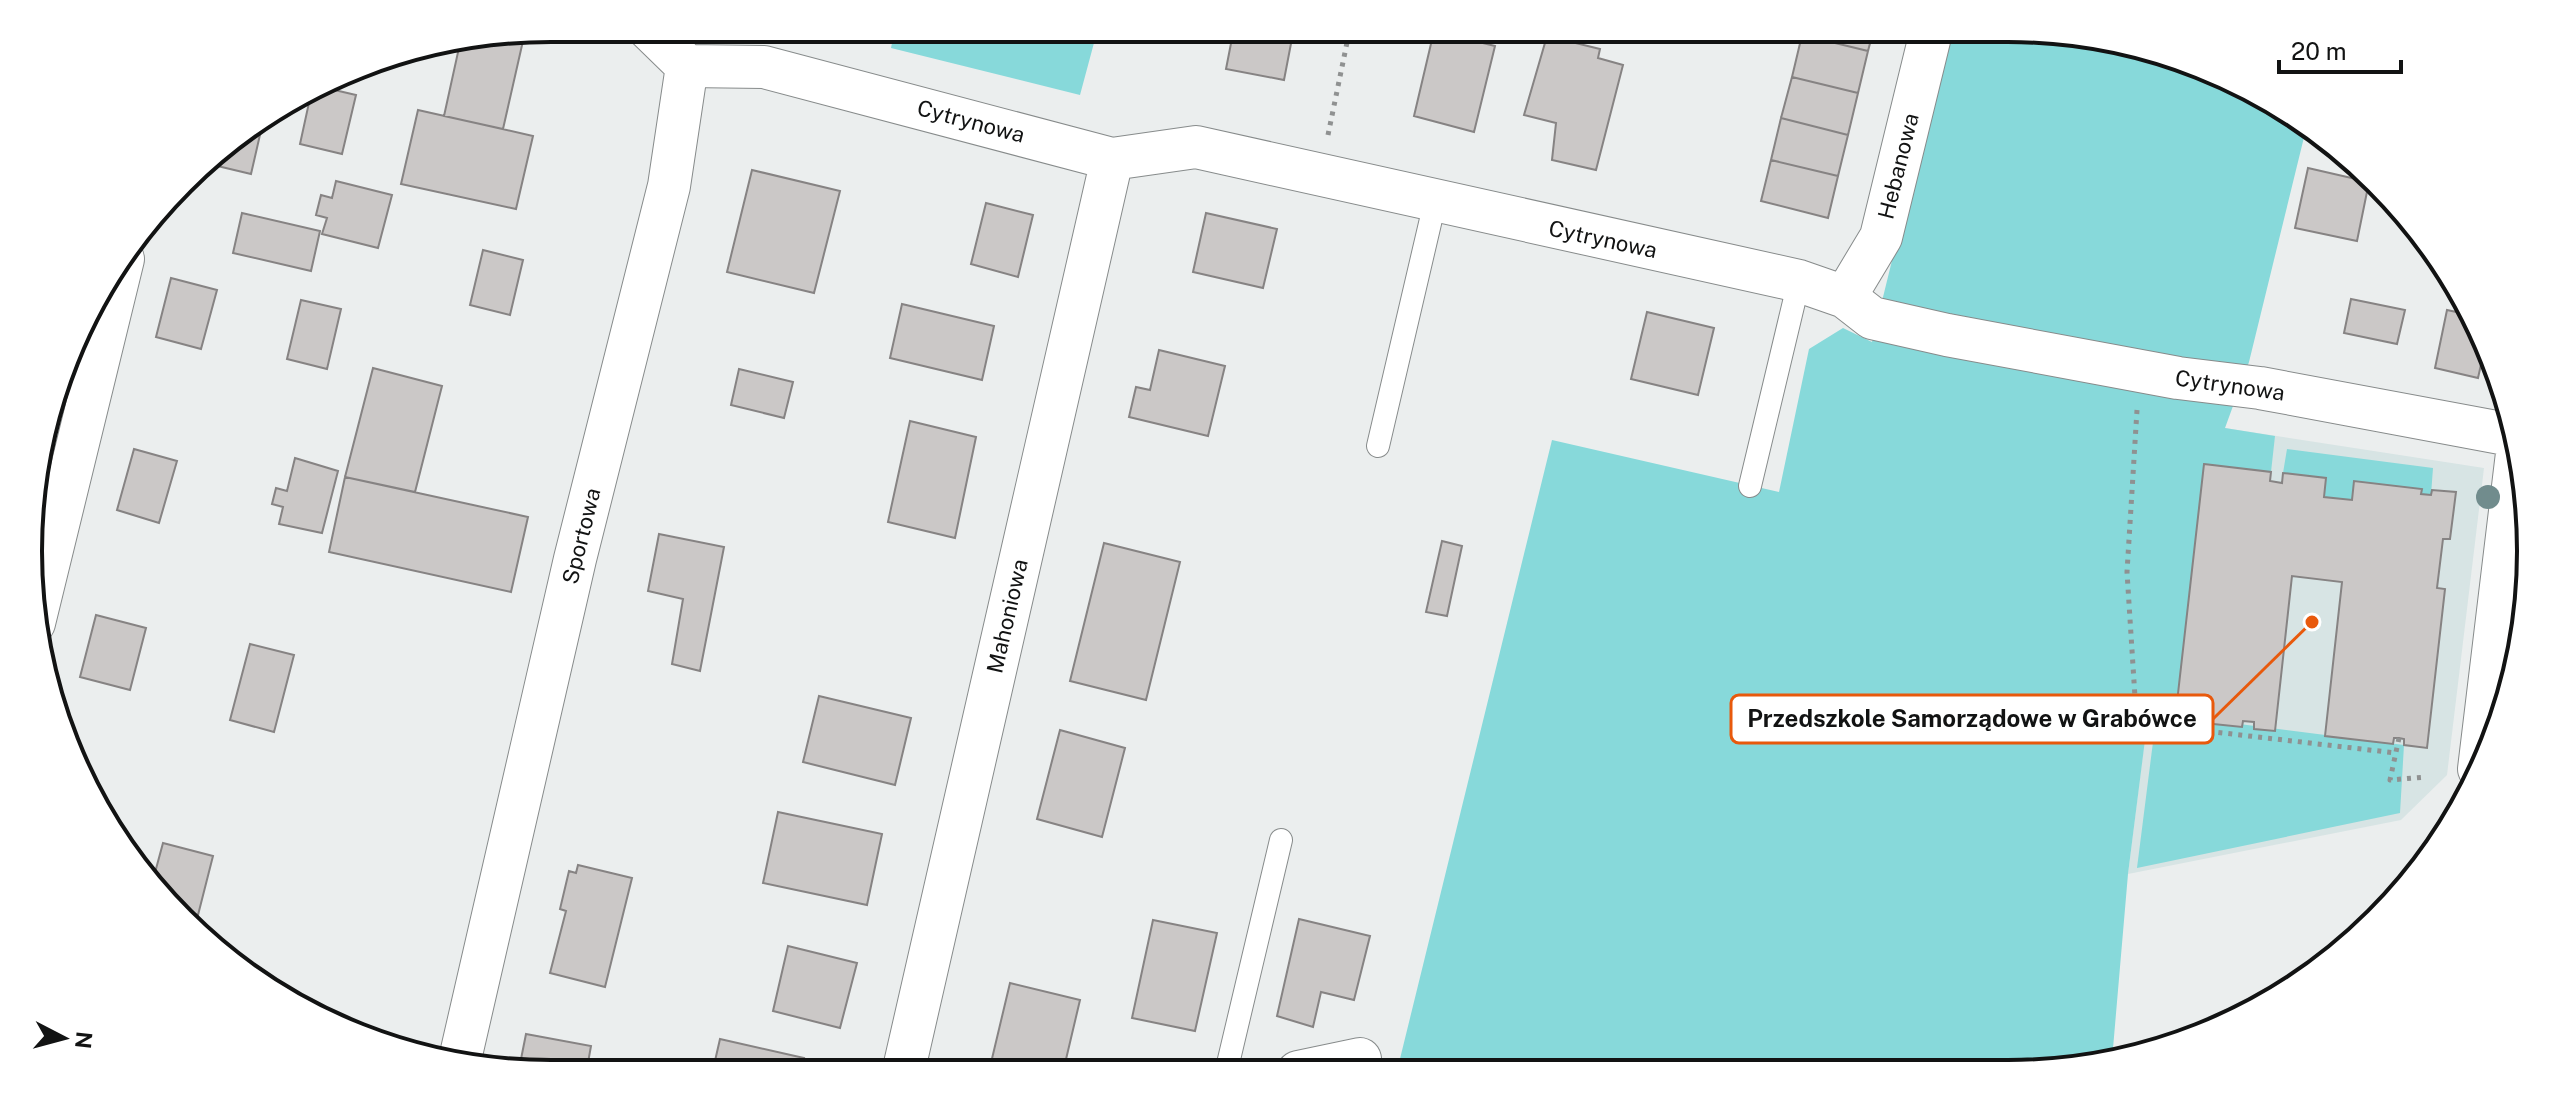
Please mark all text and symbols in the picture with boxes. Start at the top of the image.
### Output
scale bar [2279,24,2401,74]
text: 20 m [2291,37,2347,65]
street label: Cytrynowa [914,94,1028,148]
street label: Hebanowa [1872,110,1924,222]
street label: Cytrynowa [1546,215,1660,263]
street label: Cytrynowa [2174,364,2286,406]
street label: Sportowa [557,485,605,587]
street label: Mahoniowa [981,556,1033,676]
callout: Przedszkole Samorządowe w Grabówce [1731,695,2213,743]
text: Przedszkole Samorządowe w Grabówce [1747,704,2197,732]
north arrow [24,998,104,1078]
text: N [70,1030,98,1050]

